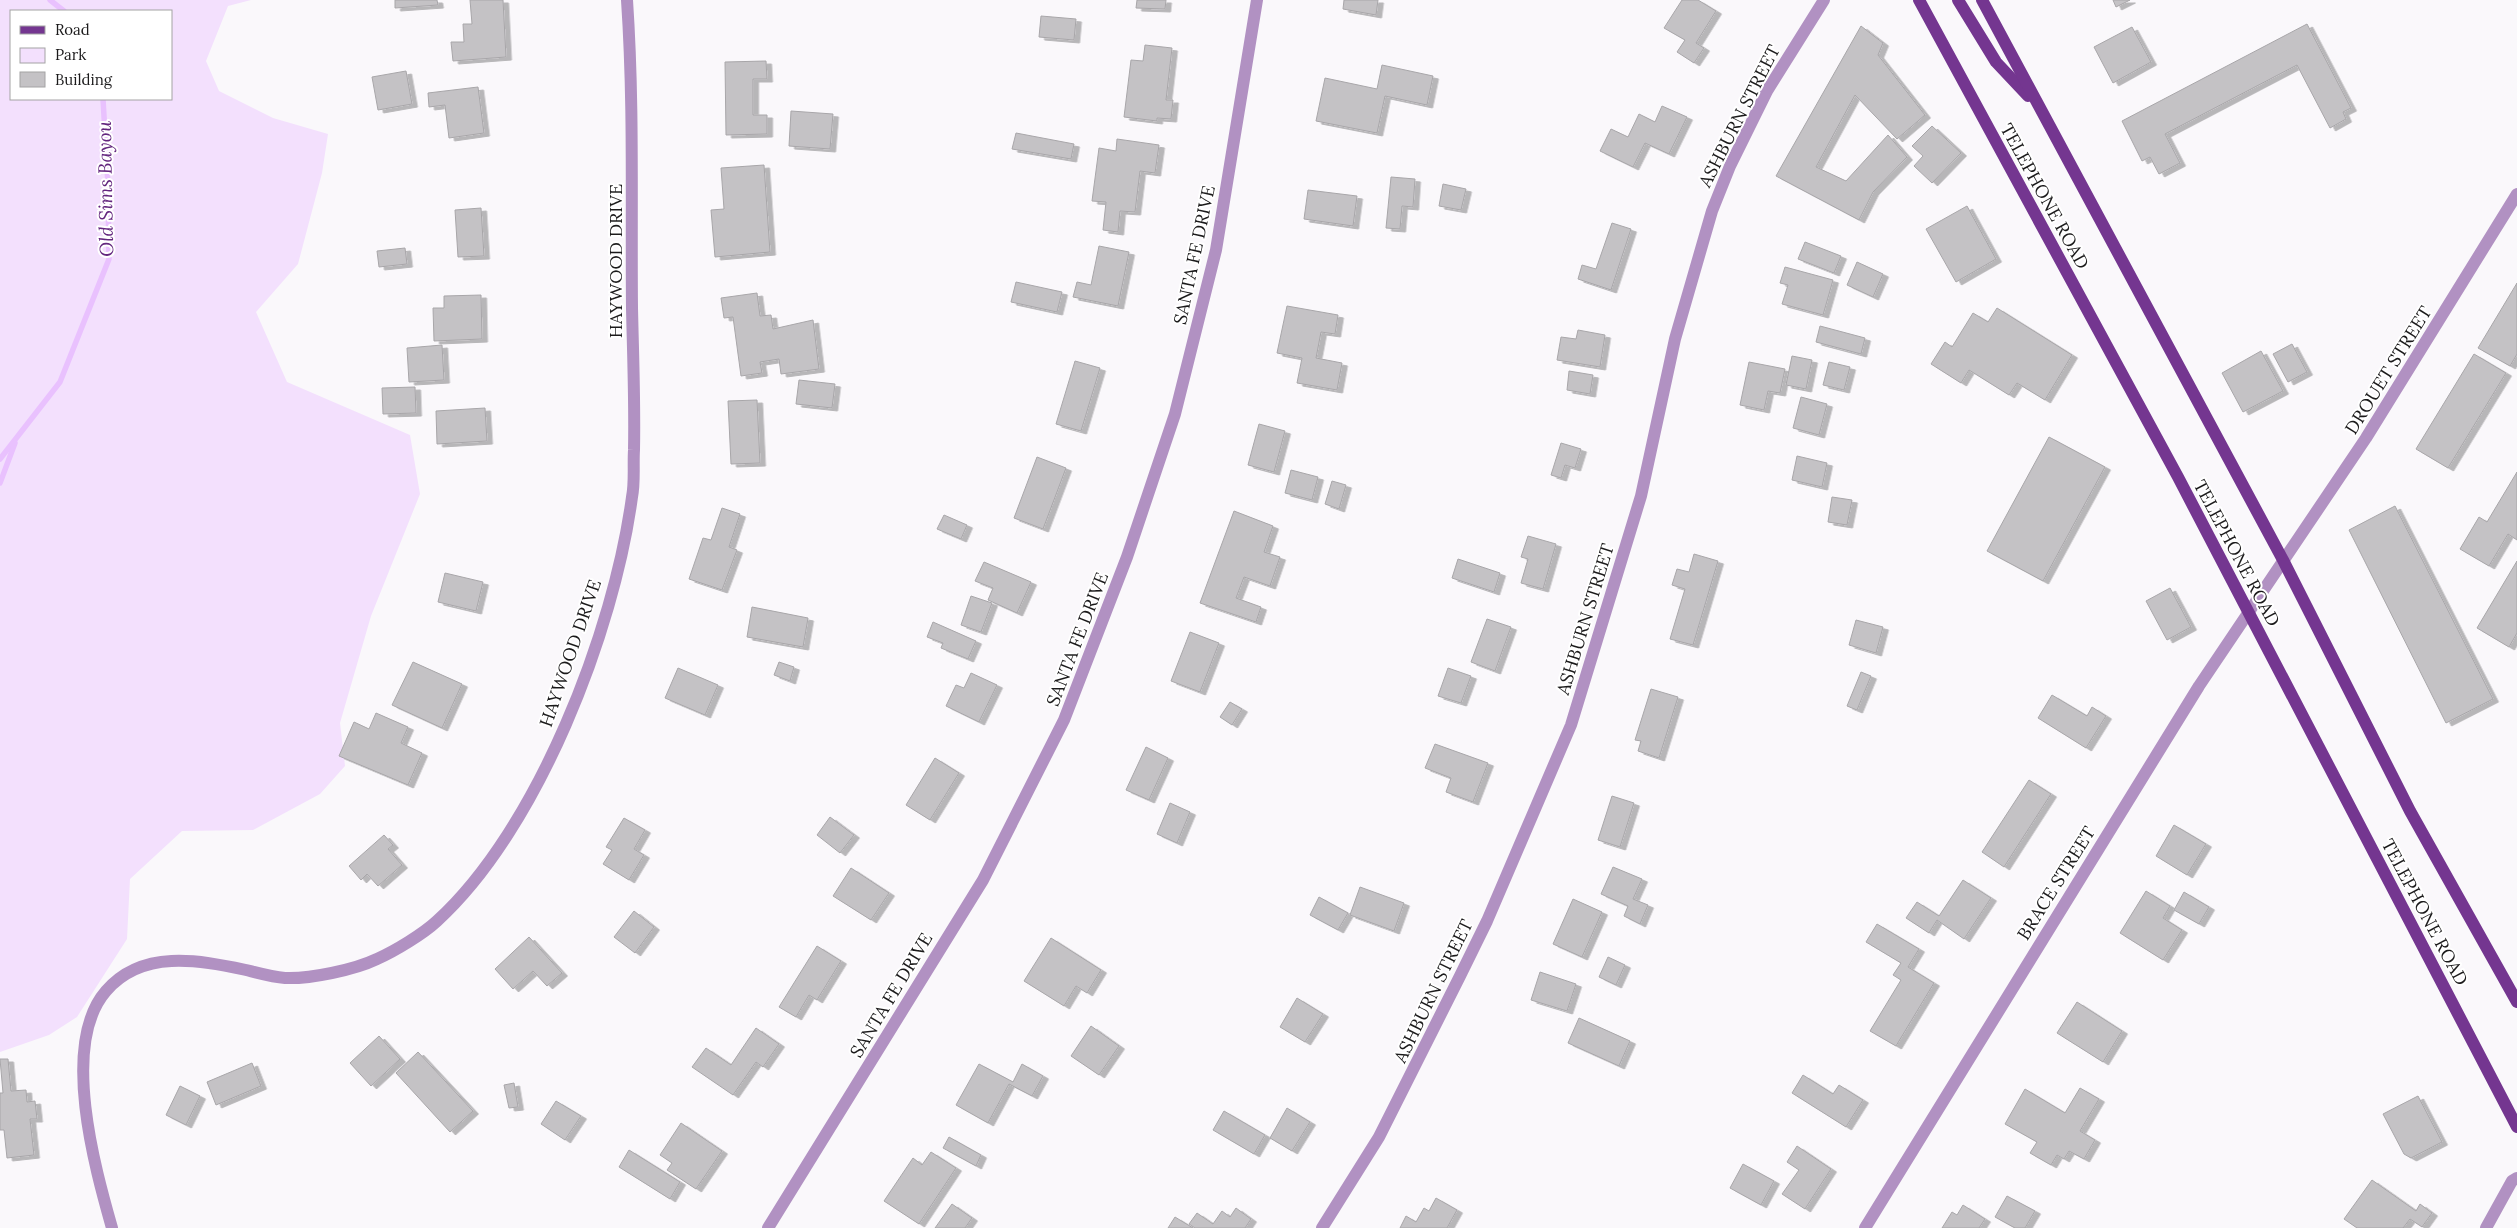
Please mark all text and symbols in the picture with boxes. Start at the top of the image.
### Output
legend [10,10,172,100]
text: Road [55,20,90,39]
street label: ASHBURN STREET [1693,40,1785,192]
text: Park [55,45,86,64]
text: Building [55,70,113,89]
street label: TELEPHONE ROAD [1995,119,2095,273]
water label: Old Sims Bayou [92,120,118,257]
street label: SANTA FE DRIVE [1168,183,1220,327]
street label: HAYWOOD DRIVE [604,184,627,338]
street label: DROUET STREET [2339,301,2437,438]
street label: TELEPHONE ROAD [2189,476,2285,630]
street label: ASHBURN STREET [1551,540,1619,698]
street label: SANTA FE DRIVE [1041,569,1113,709]
street label: HAYWOOD DRIVE [534,576,606,730]
street label: BRACE STREET [2012,821,2100,944]
street label: TELEPHONE ROAD [2377,835,2473,989]
street label: ASHBURN STREET [1388,915,1478,1067]
street label: SANTA FE DRIVE [845,928,937,1062]

